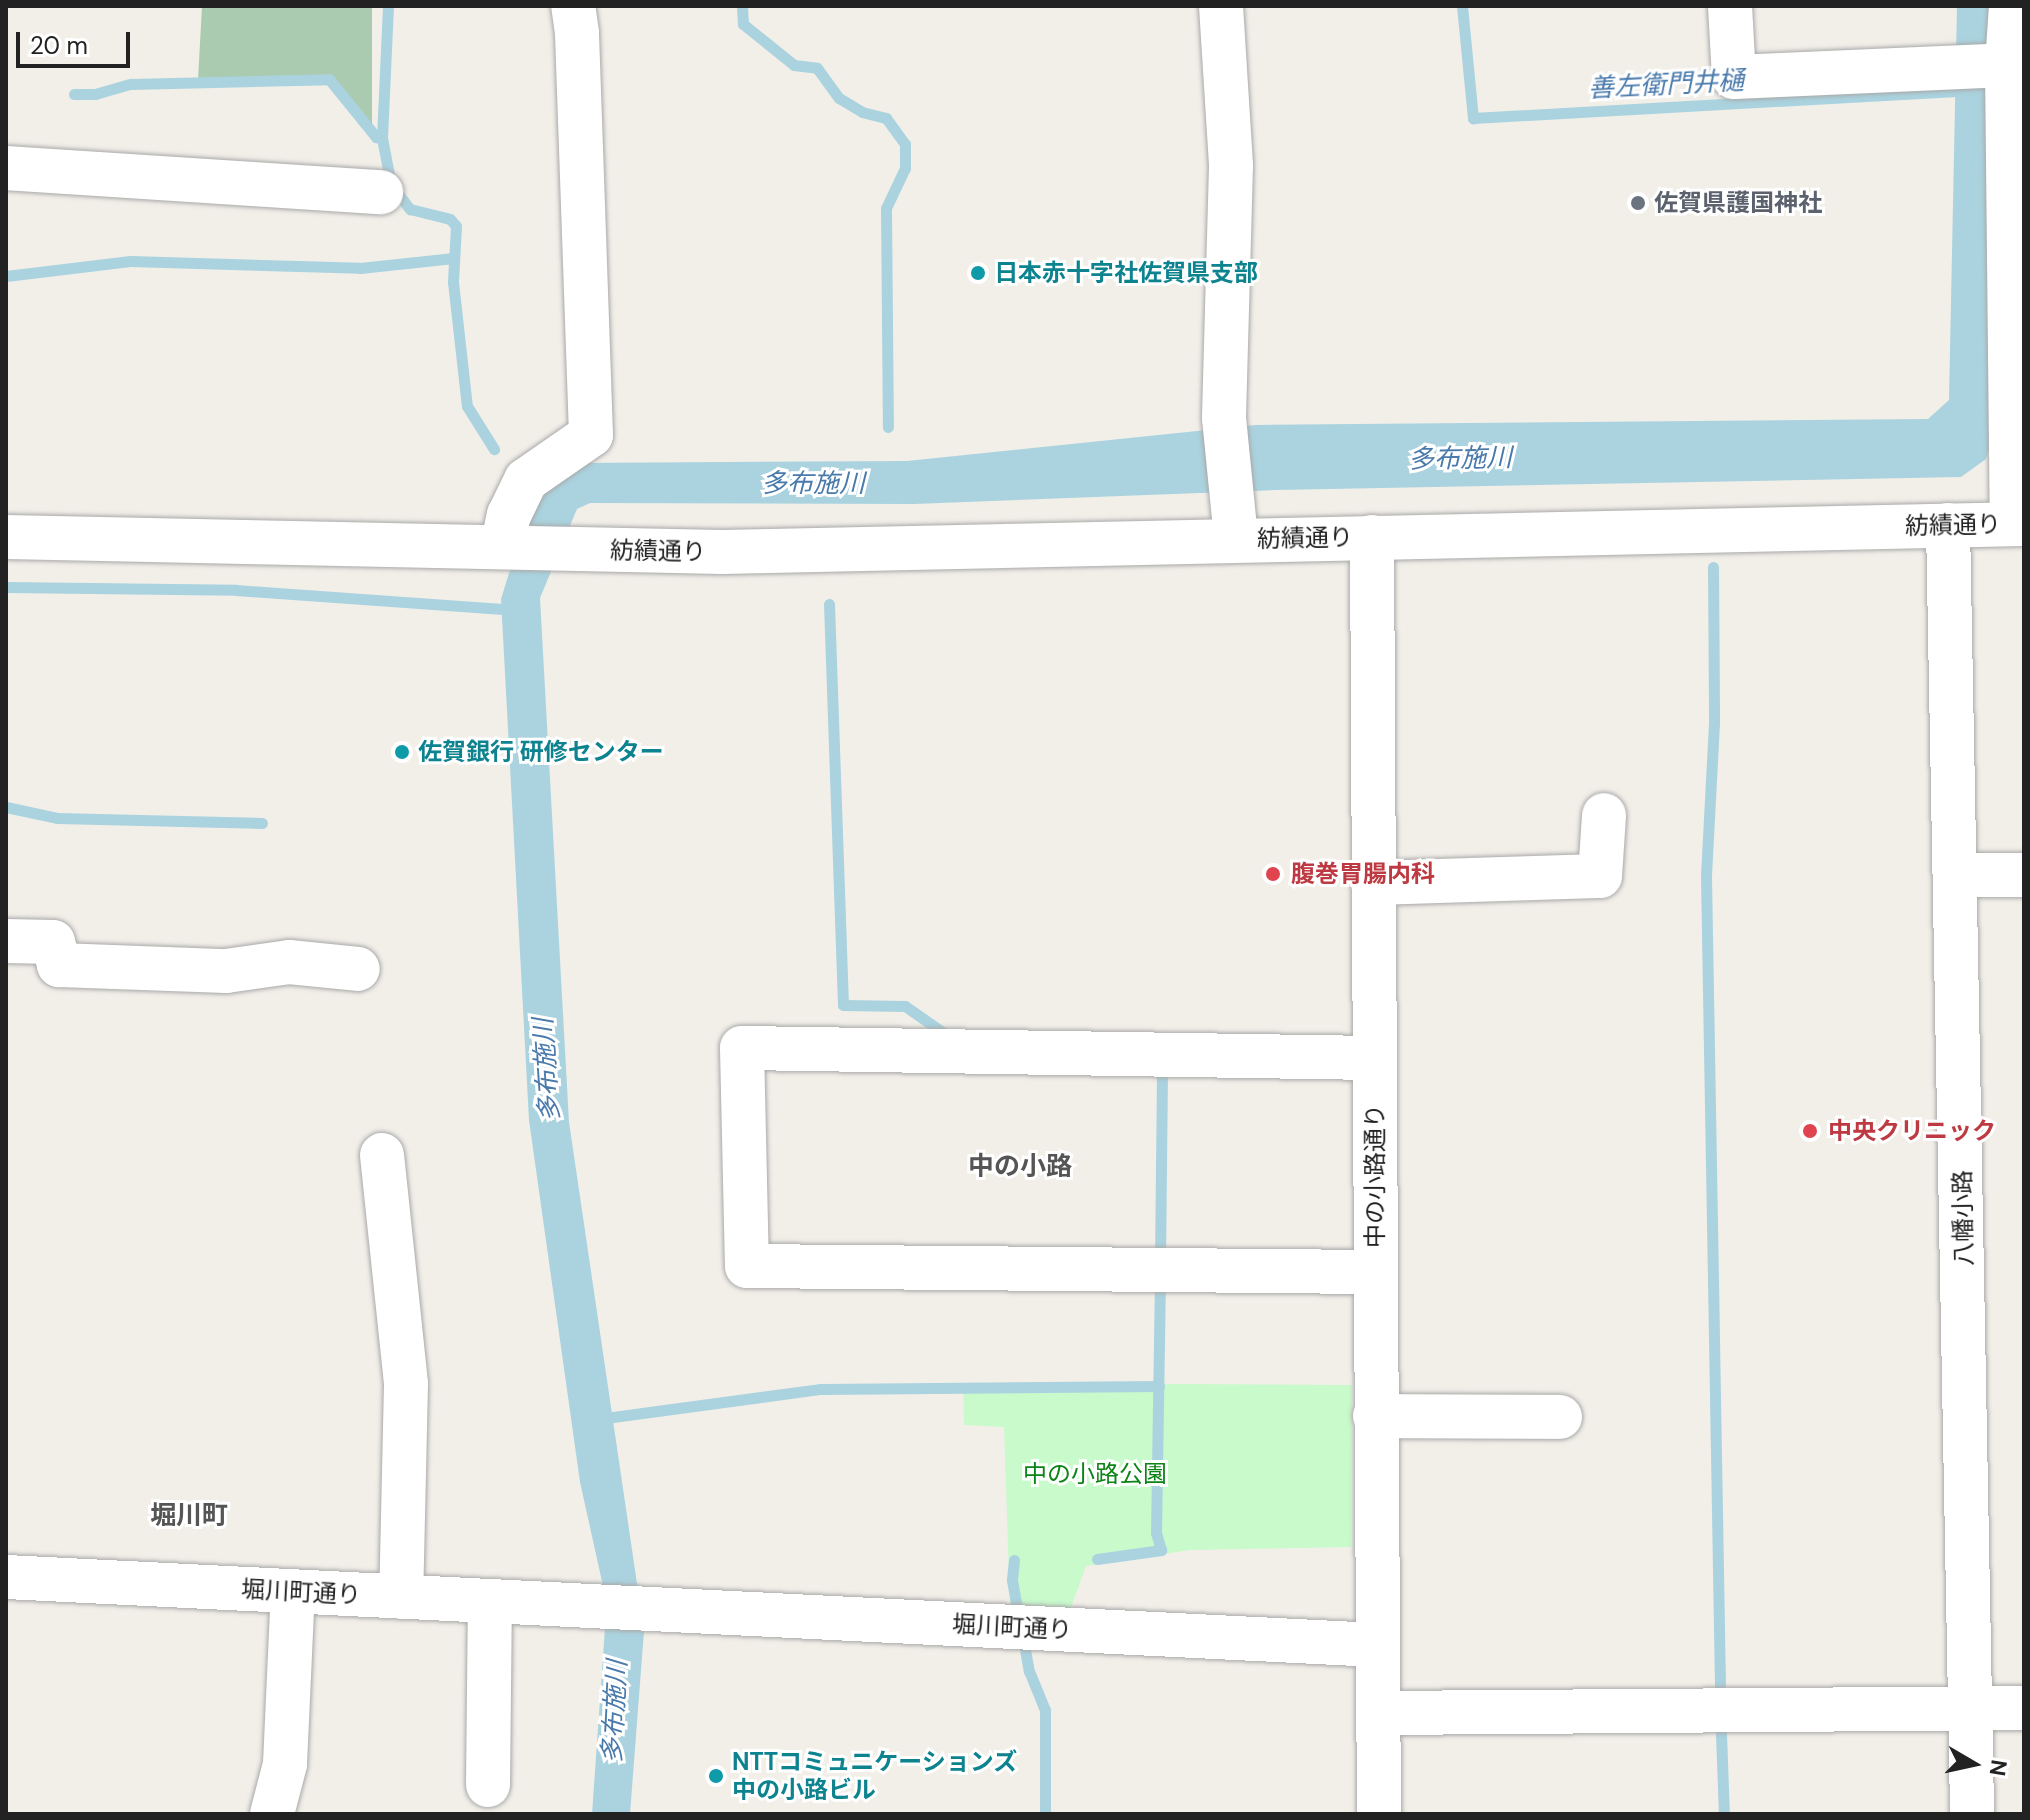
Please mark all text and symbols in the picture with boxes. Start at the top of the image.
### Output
scale bar [20,16,134,66]
text: 20 m [30,30,88,61]
water label: 善左衛門井樋 [1587,65,1745,105]
place label: 佐賀県護国神社 [1654,189,1822,217]
marker: 佐賀県護国神社 [1629,194,1647,212]
place label: 日本赤十字社佐賀県支部 [994,259,1258,287]
marker: 日本赤十字社佐賀県支部 [969,264,987,282]
water label: 多布施川 [1408,442,1512,476]
water label: 多布施川 [761,468,865,500]
street label: 紡績通り [1905,510,2001,540]
street label: 紡績通り [1257,523,1353,553]
street label: 紡績通り [610,536,706,566]
place label: 佐賀銀行 研修センター [418,738,664,766]
marker: 佐賀銀行 研修センター [393,743,411,761]
place label: 腹巻胃腸内科 [1291,860,1435,888]
marker: 腹巻胃腸内科 [1262,863,1284,885]
water label: 多布施川 [528,1017,566,1123]
street label: 中の小路通り [1361,1104,1389,1248]
place label: 中央クリニック [1828,1117,1996,1145]
marker: 中央クリニック [1799,1120,1821,1142]
district label: 中の小路 [968,1151,1072,1183]
street label: 八幡小路 [1948,1170,1978,1266]
park label: 中の小路公園 [1023,1460,1167,1488]
district label: 堀川町 [150,1500,228,1532]
street label: 堀川町通り [240,1574,362,1610]
street label: 堀川町通り [951,1609,1073,1645]
water label: 多布施川 [597,1659,633,1765]
north arrow [1934,1724,2014,1804]
place label: NTTコミュニケーションズ 中の小路ビル [732,1748,1018,1804]
text: N [1983,1758,2014,1778]
marker: NTTコミュニケーションズ 中の小路ビル [707,1767,725,1785]

